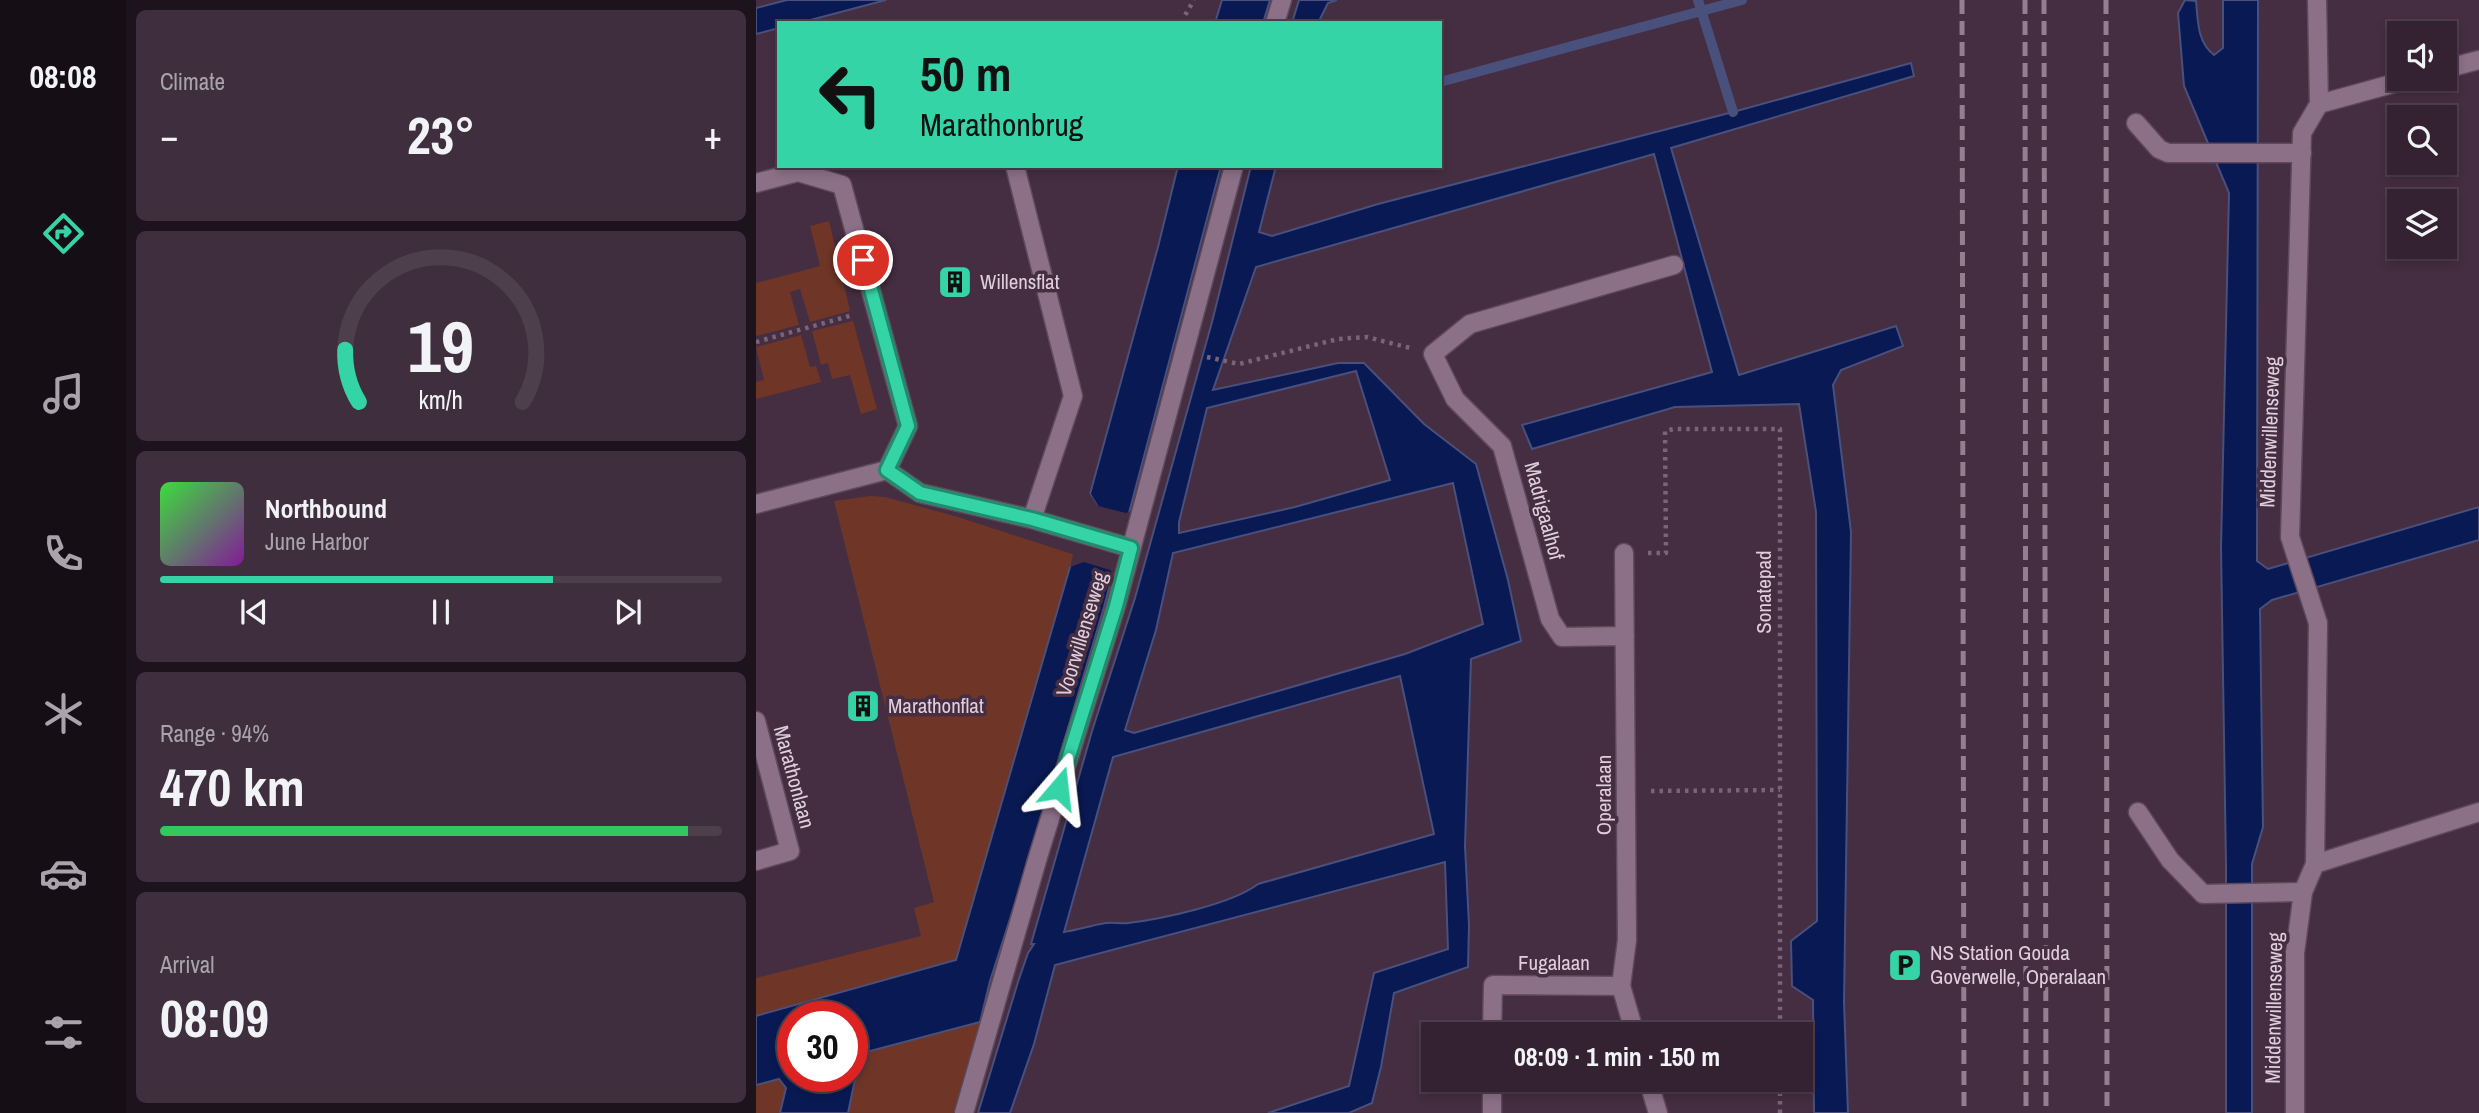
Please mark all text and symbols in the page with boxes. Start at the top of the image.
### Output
map controls [2387,21,2457,259]
button: sound [2387,21,2457,91]
text: 50 m [920,40,1012,106]
icon: left [805,49,896,140]
text: 08:08 [29,55,97,98]
text: Climate [160,66,225,97]
text: 23° [407,100,475,170]
text: Marathonbrug [920,103,1083,146]
button: search [2387,105,2457,175]
text: − [160,110,178,161]
text: + [704,110,722,161]
button: layers [2387,189,2457,259]
icon: directions [39,209,88,258]
pin [833,230,893,290]
icon: arrive [844,241,882,279]
building icon: Willensflat [936,263,974,301]
place label: Willensflat [980,267,1060,296]
text: 19 [408,297,474,395]
street label: Middenwillenseweg [2252,355,2287,508]
icon: music [39,369,88,418]
text: km/h [419,383,463,417]
street label: Madrigaalhof [1517,459,1572,563]
text: Northbound [265,491,387,526]
text: June Harbor [265,526,369,557]
icon: phone [39,529,88,578]
street label: Sonatepad [1749,550,1778,634]
street label: Voorwillenseweg [1049,567,1114,700]
icon: previous [235,593,273,631]
icon: pause [422,593,460,631]
icon: next [609,593,647,631]
building icon: Marathonflat [844,687,882,725]
icon: climate [39,689,88,738]
place label: Marathonflat [888,691,984,720]
text: Range · 94% [160,718,269,749]
street label: Marathonlaan [767,722,822,831]
position arrow [1022,751,1096,825]
text: 470 km [160,752,305,822]
street label: Operalaan [1589,755,1618,835]
icon: car [39,849,88,898]
street label: Middenwillenseweg [2258,932,2289,1084]
place label: NS Station Gouda Goverwelle, Operalaan [1930,938,2106,991]
parking icon: NS Station Gouda Goverwelle, Operalaan [1886,946,1924,984]
street label: Fugalaan [1518,948,1590,977]
text: Arrival [160,949,215,980]
text: 08:09 [160,983,269,1053]
speed limit sign: 30 [777,1001,868,1092]
icon: filters [39,1008,88,1057]
text: 08:09 · 1 min · 150 m [1514,1039,1720,1074]

